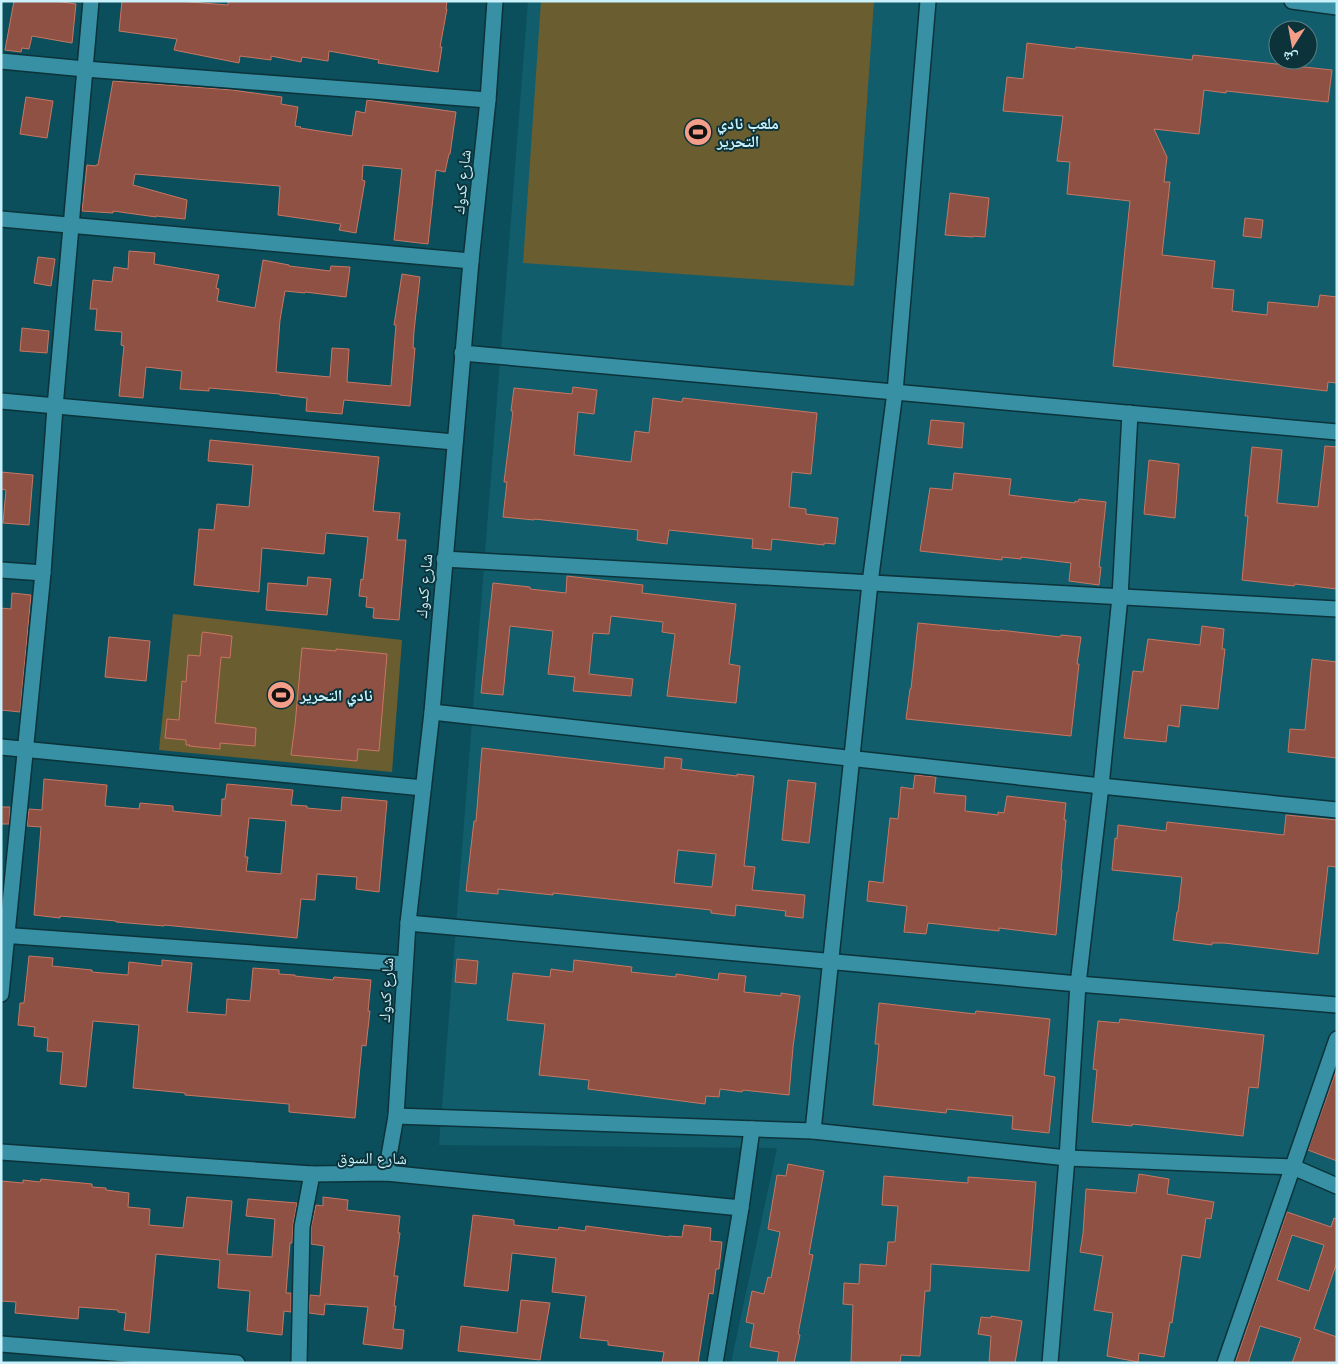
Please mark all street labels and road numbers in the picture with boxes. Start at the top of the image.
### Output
street label: شارع كدوك [449,149,476,215]
street label: شارع كدوك [412,553,437,619]
street label: شارع كدوك [375,957,398,1023]
street label: شارع السوق [337,1148,407,1169]

